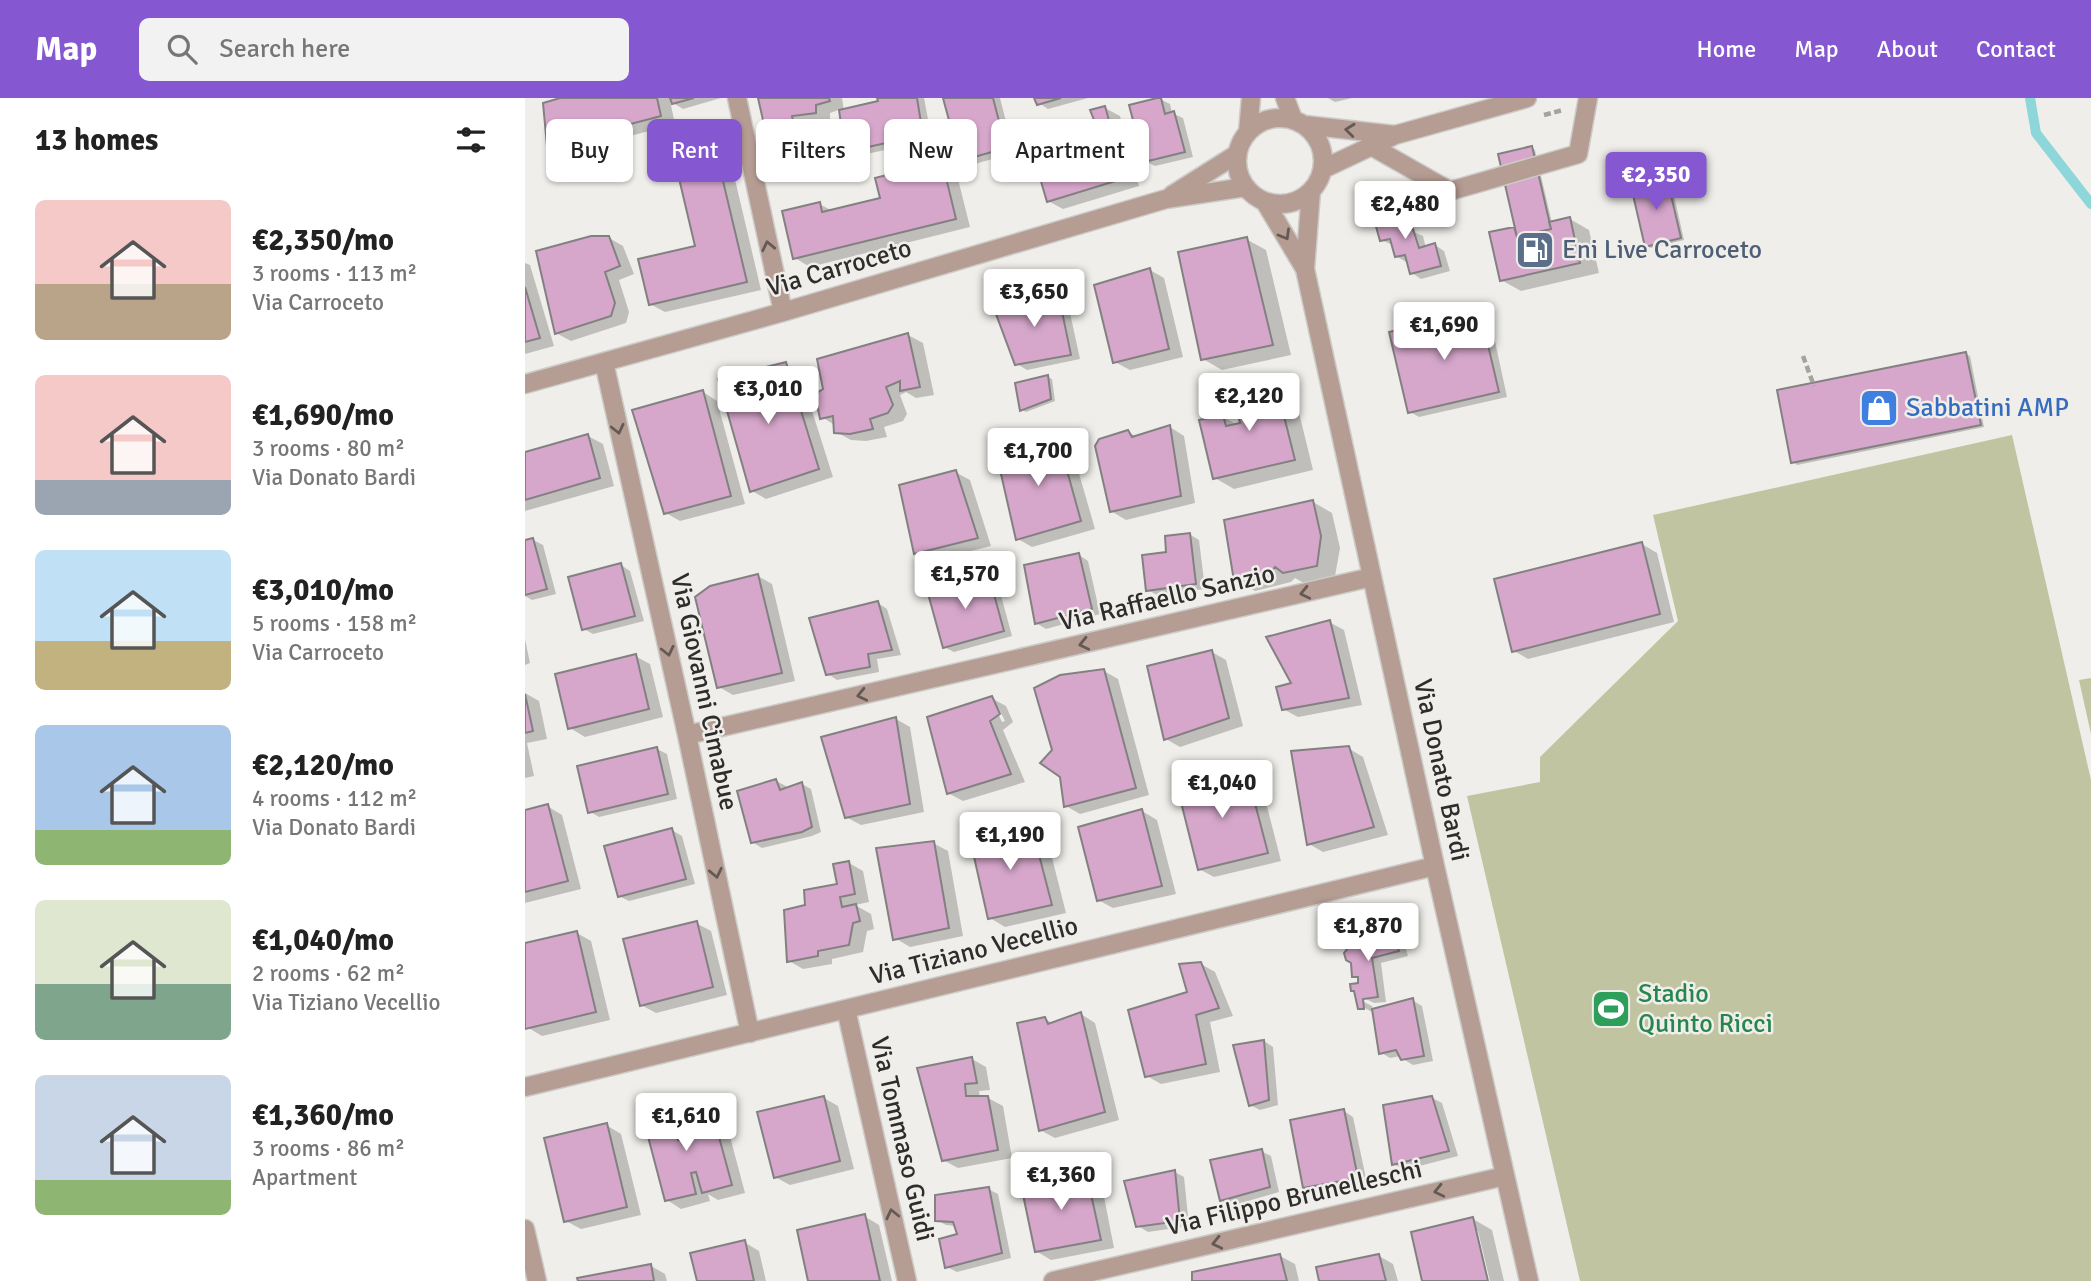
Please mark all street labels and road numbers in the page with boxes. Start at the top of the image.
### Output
street label: Via Carroceto [763,232,915,304]
street label: Via Raffaello Sanzio [1056,558,1278,638]
street label: Via Giovanni Cimabue [663,571,745,813]
street label: Via Donato Bardi [1406,676,1476,864]
street label: Via Tiziano Vecellio [867,910,1081,992]
street label: Via Tommaso Guidi [863,1034,941,1244]
street label: Via Filippo Brunelleschi [1163,1153,1425,1243]

